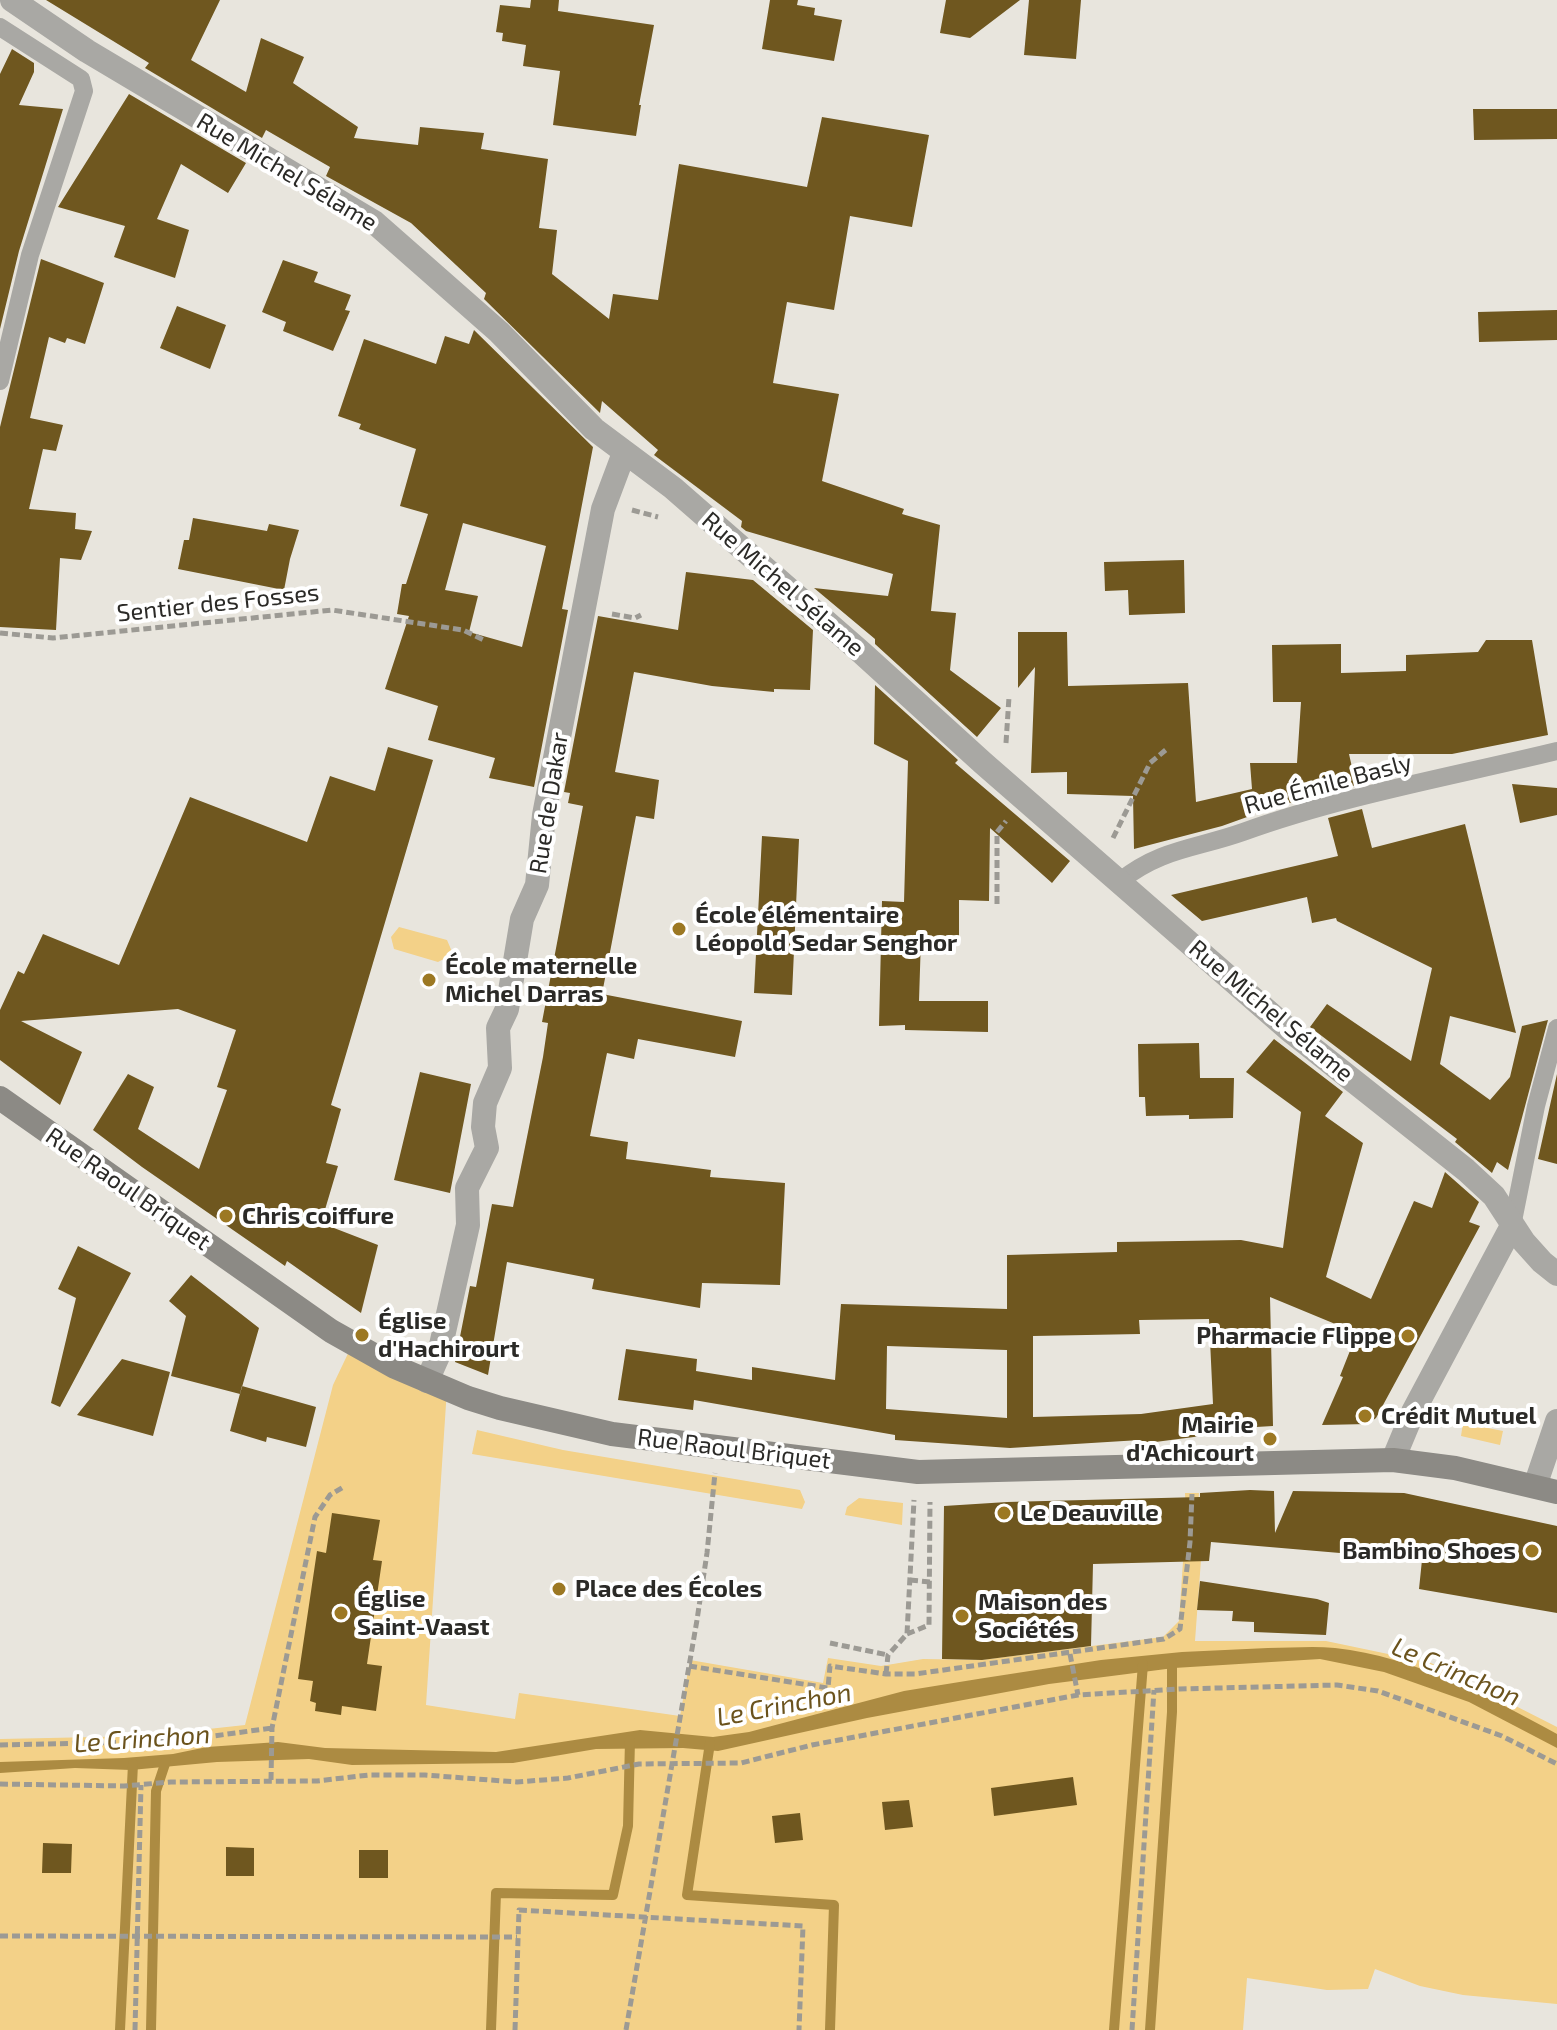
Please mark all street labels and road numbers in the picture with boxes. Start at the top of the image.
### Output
street label: Rue Michel Sélame [192,107,382,237]
street label: Rue Michel Sélame [696,506,870,662]
street label: Sentier des Fosses [116,578,320,628]
street label: Rue de Dakar [524,730,574,876]
street label: Rue Émile Basly [1241,748,1415,820]
street label: Rue Michel Sélame [1183,934,1359,1088]
street label: Rue Raoul Briquet [40,1121,216,1257]
street label: Rue Raoul Briquet [636,1423,832,1475]

